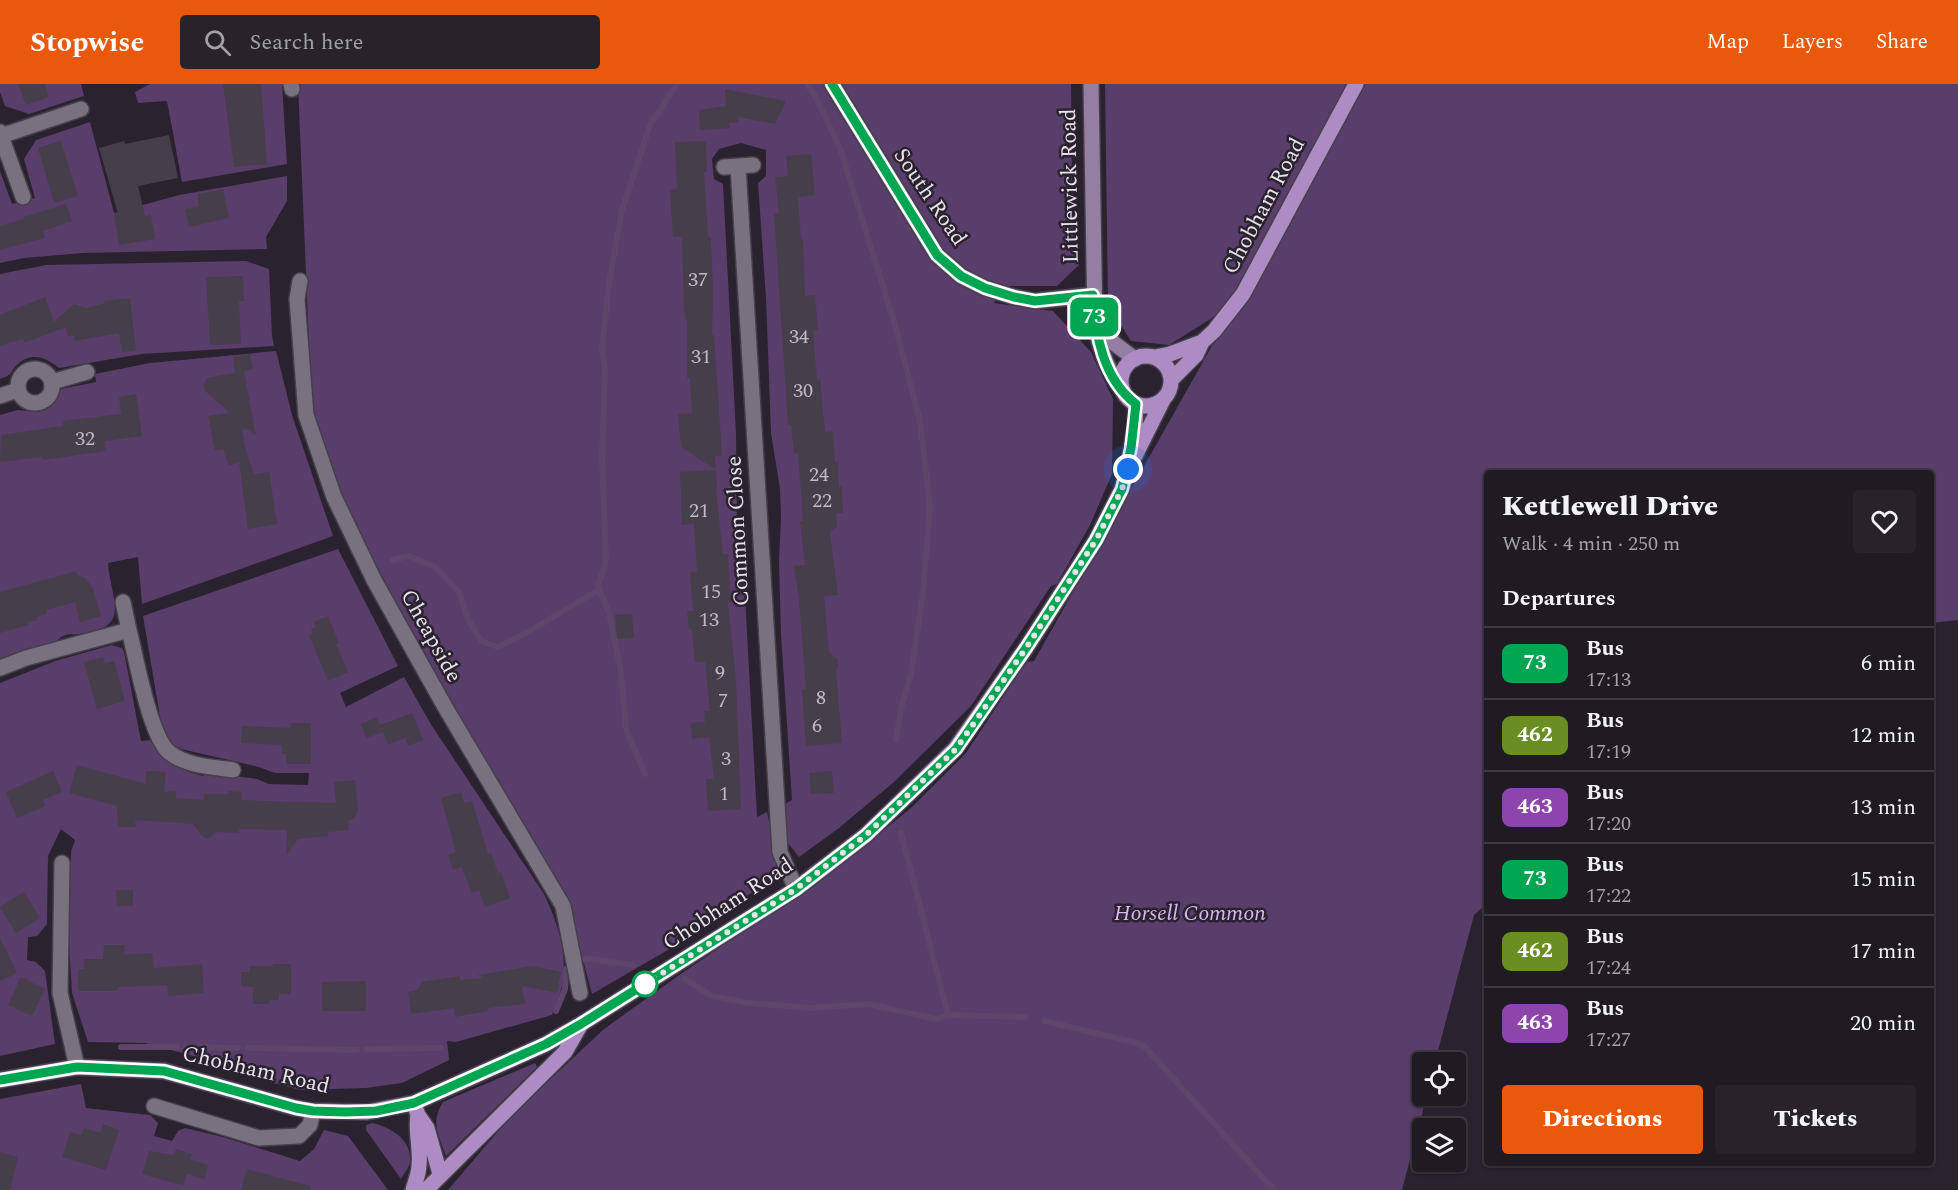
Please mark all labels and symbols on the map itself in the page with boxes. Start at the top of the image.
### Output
street label: Littlewick Road [1052,108,1088,264]
street label: Chobham Road [1214,132,1314,280]
street label: South Road [885,141,975,253]
house number: 37 [688,265,708,295]
line badge: 73 [1067,298,1121,336]
house number: 34 [789,322,809,352]
house number: 31 [691,342,711,372]
house number: 30 [793,376,813,406]
house number: 32 [75,424,95,454]
your location [1113,454,1143,484]
street label: Common Close [718,455,758,607]
house number: 24 [809,460,829,490]
house number: 22 [812,486,832,516]
house number: 21 [689,496,709,526]
house number: 15 [701,577,721,607]
street label: Cheapside [392,583,470,689]
house number: 13 [699,605,719,635]
house number: 9 [715,658,725,688]
house number: 8 [816,683,826,713]
house number: 7 [718,686,728,716]
house number: 6 [812,711,822,741]
house number: 3 [721,744,731,774]
house number: 1 [719,779,729,809]
street label: Chobham Road [656,849,800,959]
park label: Horsell Common [1114,897,1266,930]
unlabelled marker [632,971,658,997]
street label: Chobham Road [179,1037,333,1103]

